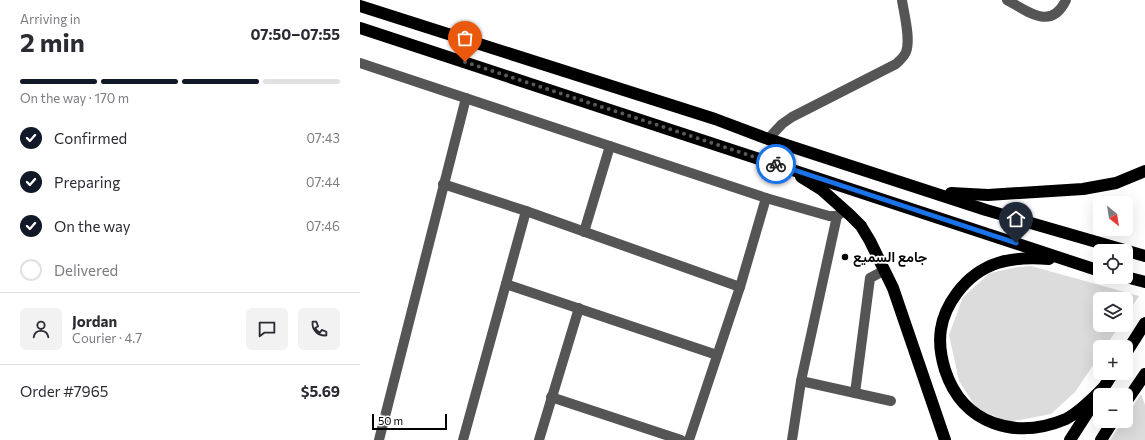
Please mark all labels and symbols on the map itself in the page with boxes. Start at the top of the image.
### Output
pin [448,21,482,62]
courier [756,144,796,184]
north arrow [1093,196,1133,236]
pin [999,202,1033,243]
place label: جامع السميع [853,248,928,267]
marker: جامع السميع [840,252,850,262]
scale bar [372,412,447,431]

